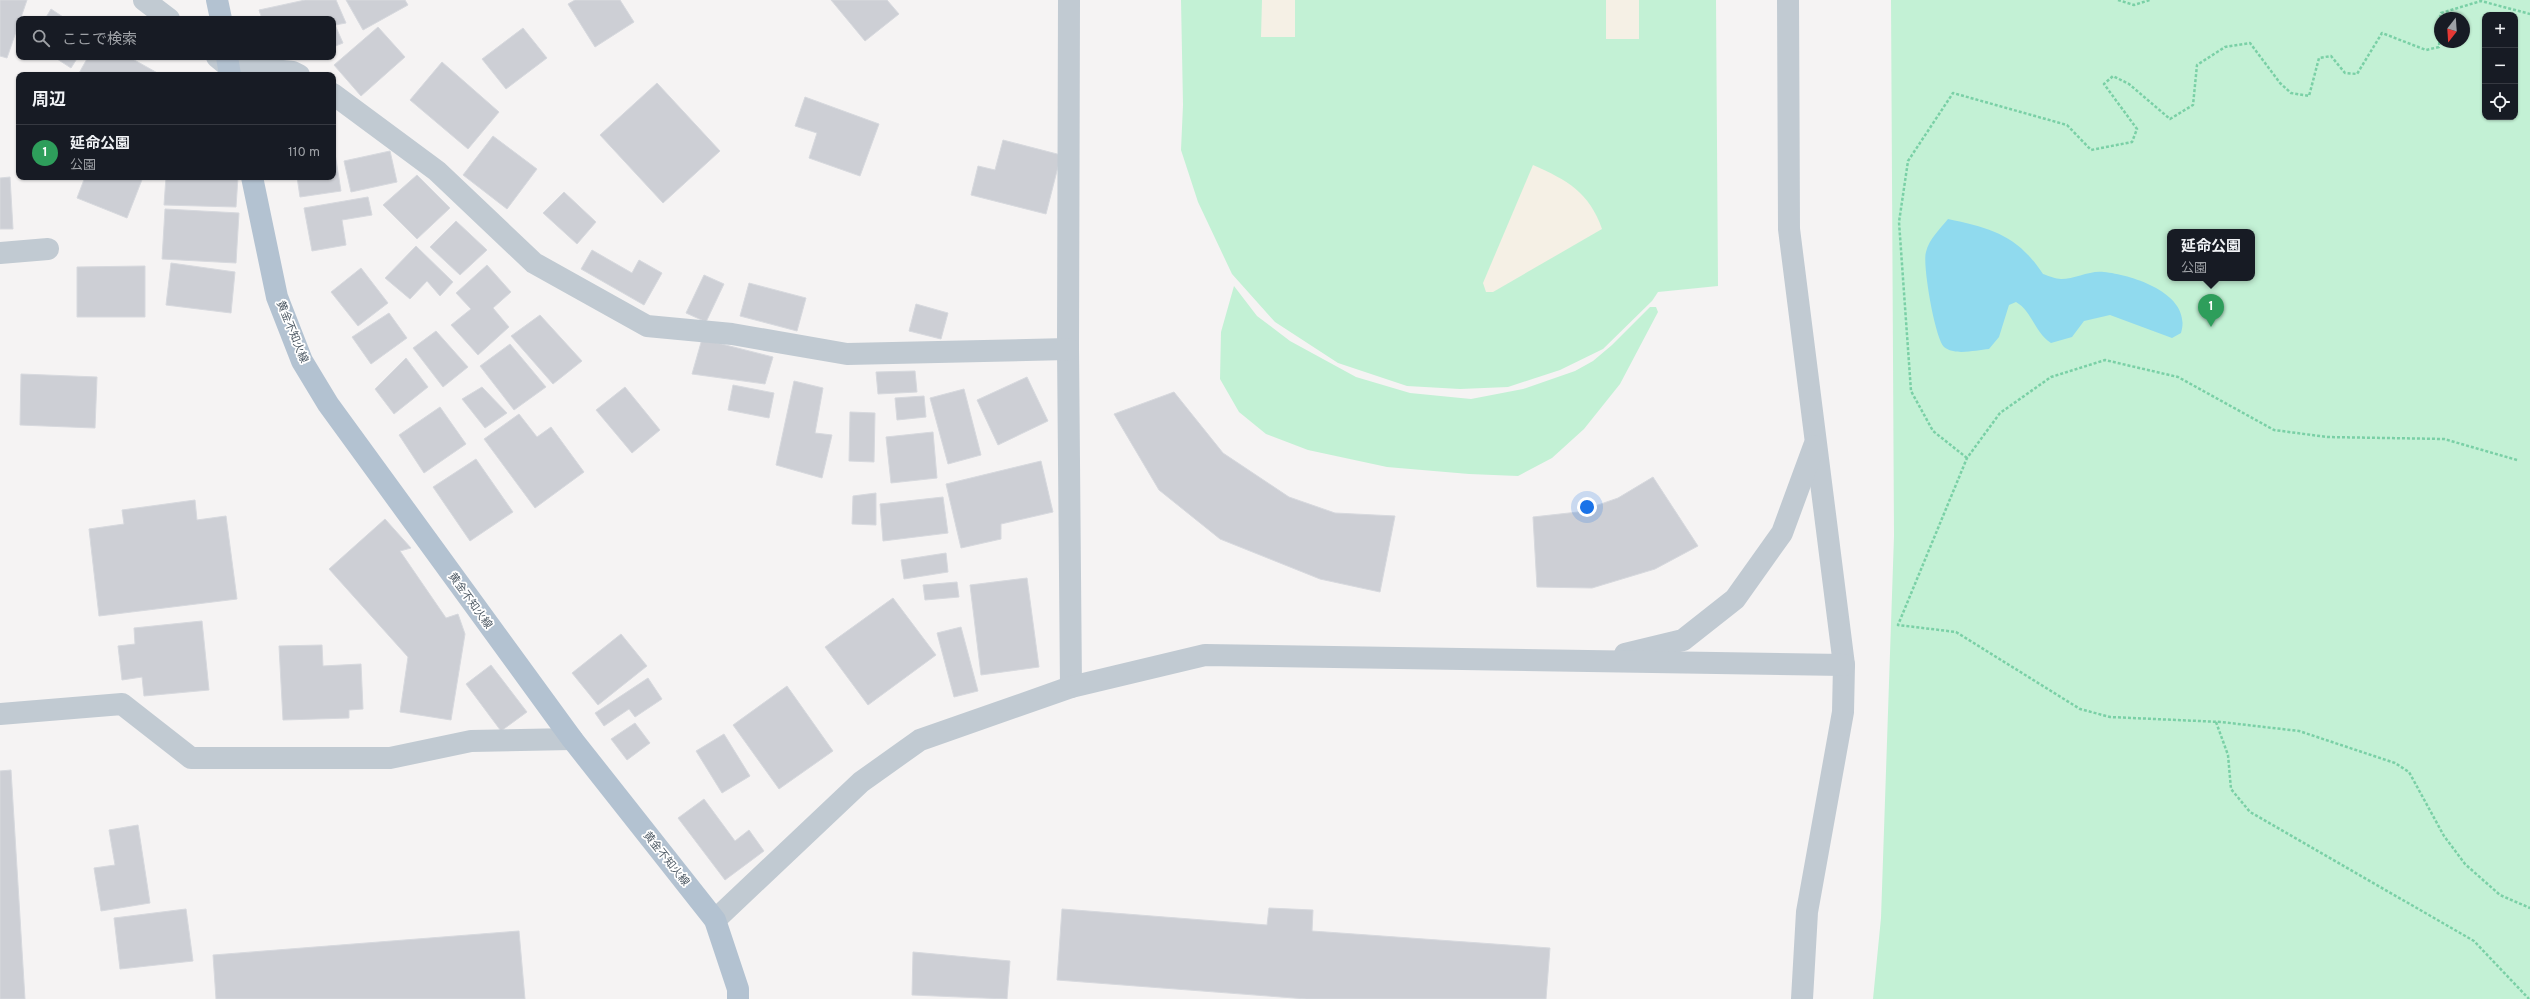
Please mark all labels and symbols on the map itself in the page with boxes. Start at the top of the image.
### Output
north arrow [2434,12,2470,48]
pin: 1 [2198,294,2224,327]
street label: 黄金不知火線 [273,299,311,365]
your location [1577,497,1597,517]
street label: 黄金不知火線 [445,570,495,632]
street label: 黄金不知火線 [640,829,692,889]

